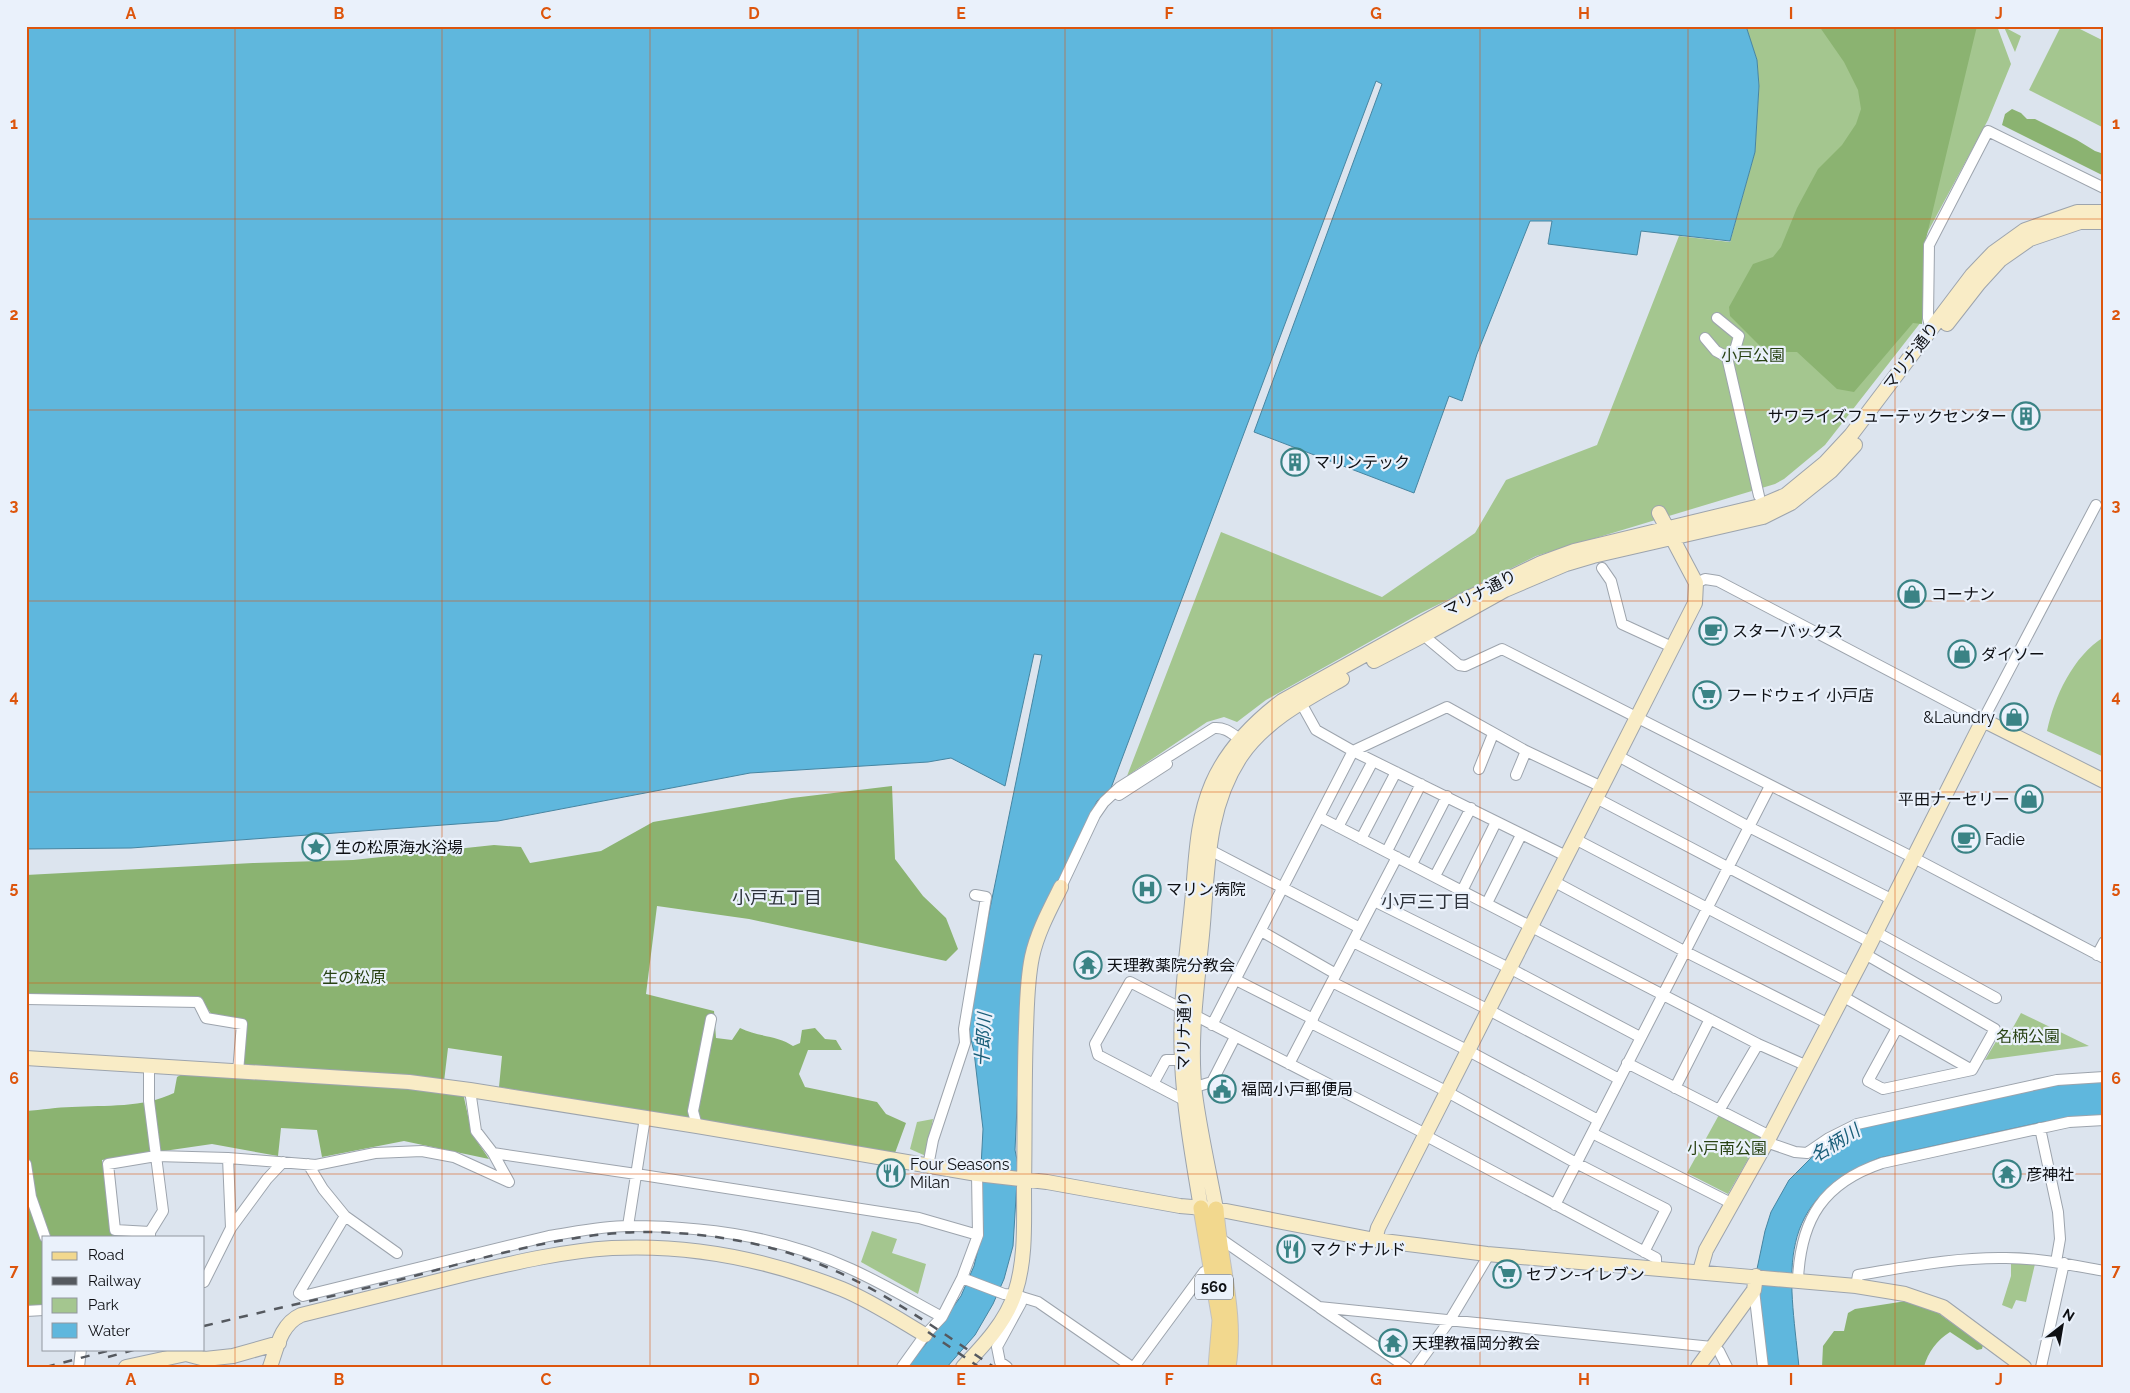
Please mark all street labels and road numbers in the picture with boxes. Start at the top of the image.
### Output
street label: マリナ通り [1879,318,1943,394]
street label: マリナ通り [1440,566,1520,620]
street label: マリナ通り [1174,991,1194,1071]
road number: 560 [1195,1274,1233,1300]

